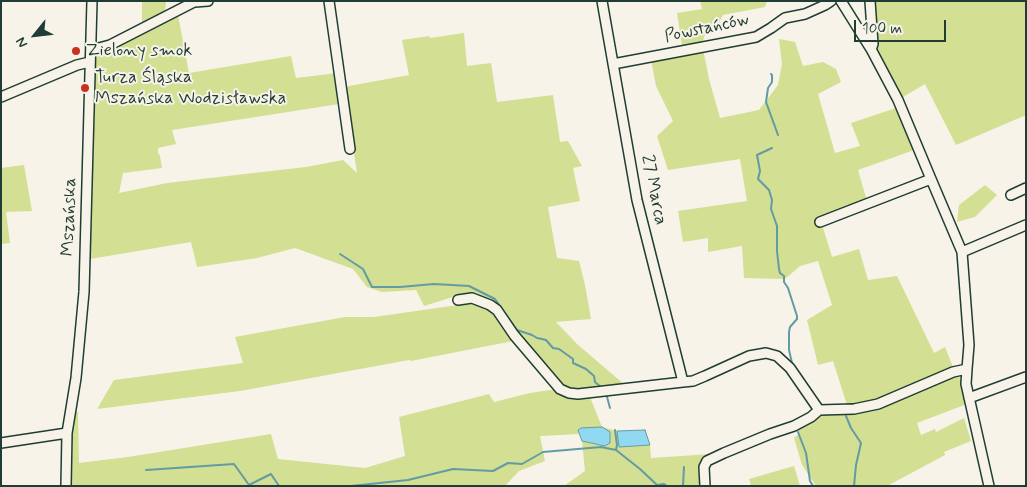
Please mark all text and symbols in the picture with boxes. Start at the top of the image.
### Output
north arrow [10,10,60,60]
street label: Powstańców [663,10,751,48]
scale bar [857,10,950,42]
text: 100 m [862,19,902,39]
text: N [12,34,32,51]
place label: Zielony smok [86,40,192,62]
marker: Zielony smok [70,45,82,57]
place label: Turza Śląska Mszańska Wodzisławska [95,67,286,110]
marker: Turza Śląska Mszańska Wodzisławska [79,82,91,94]
street label: 27 Marca [635,153,671,227]
street label: Mszańska [58,177,82,257]

